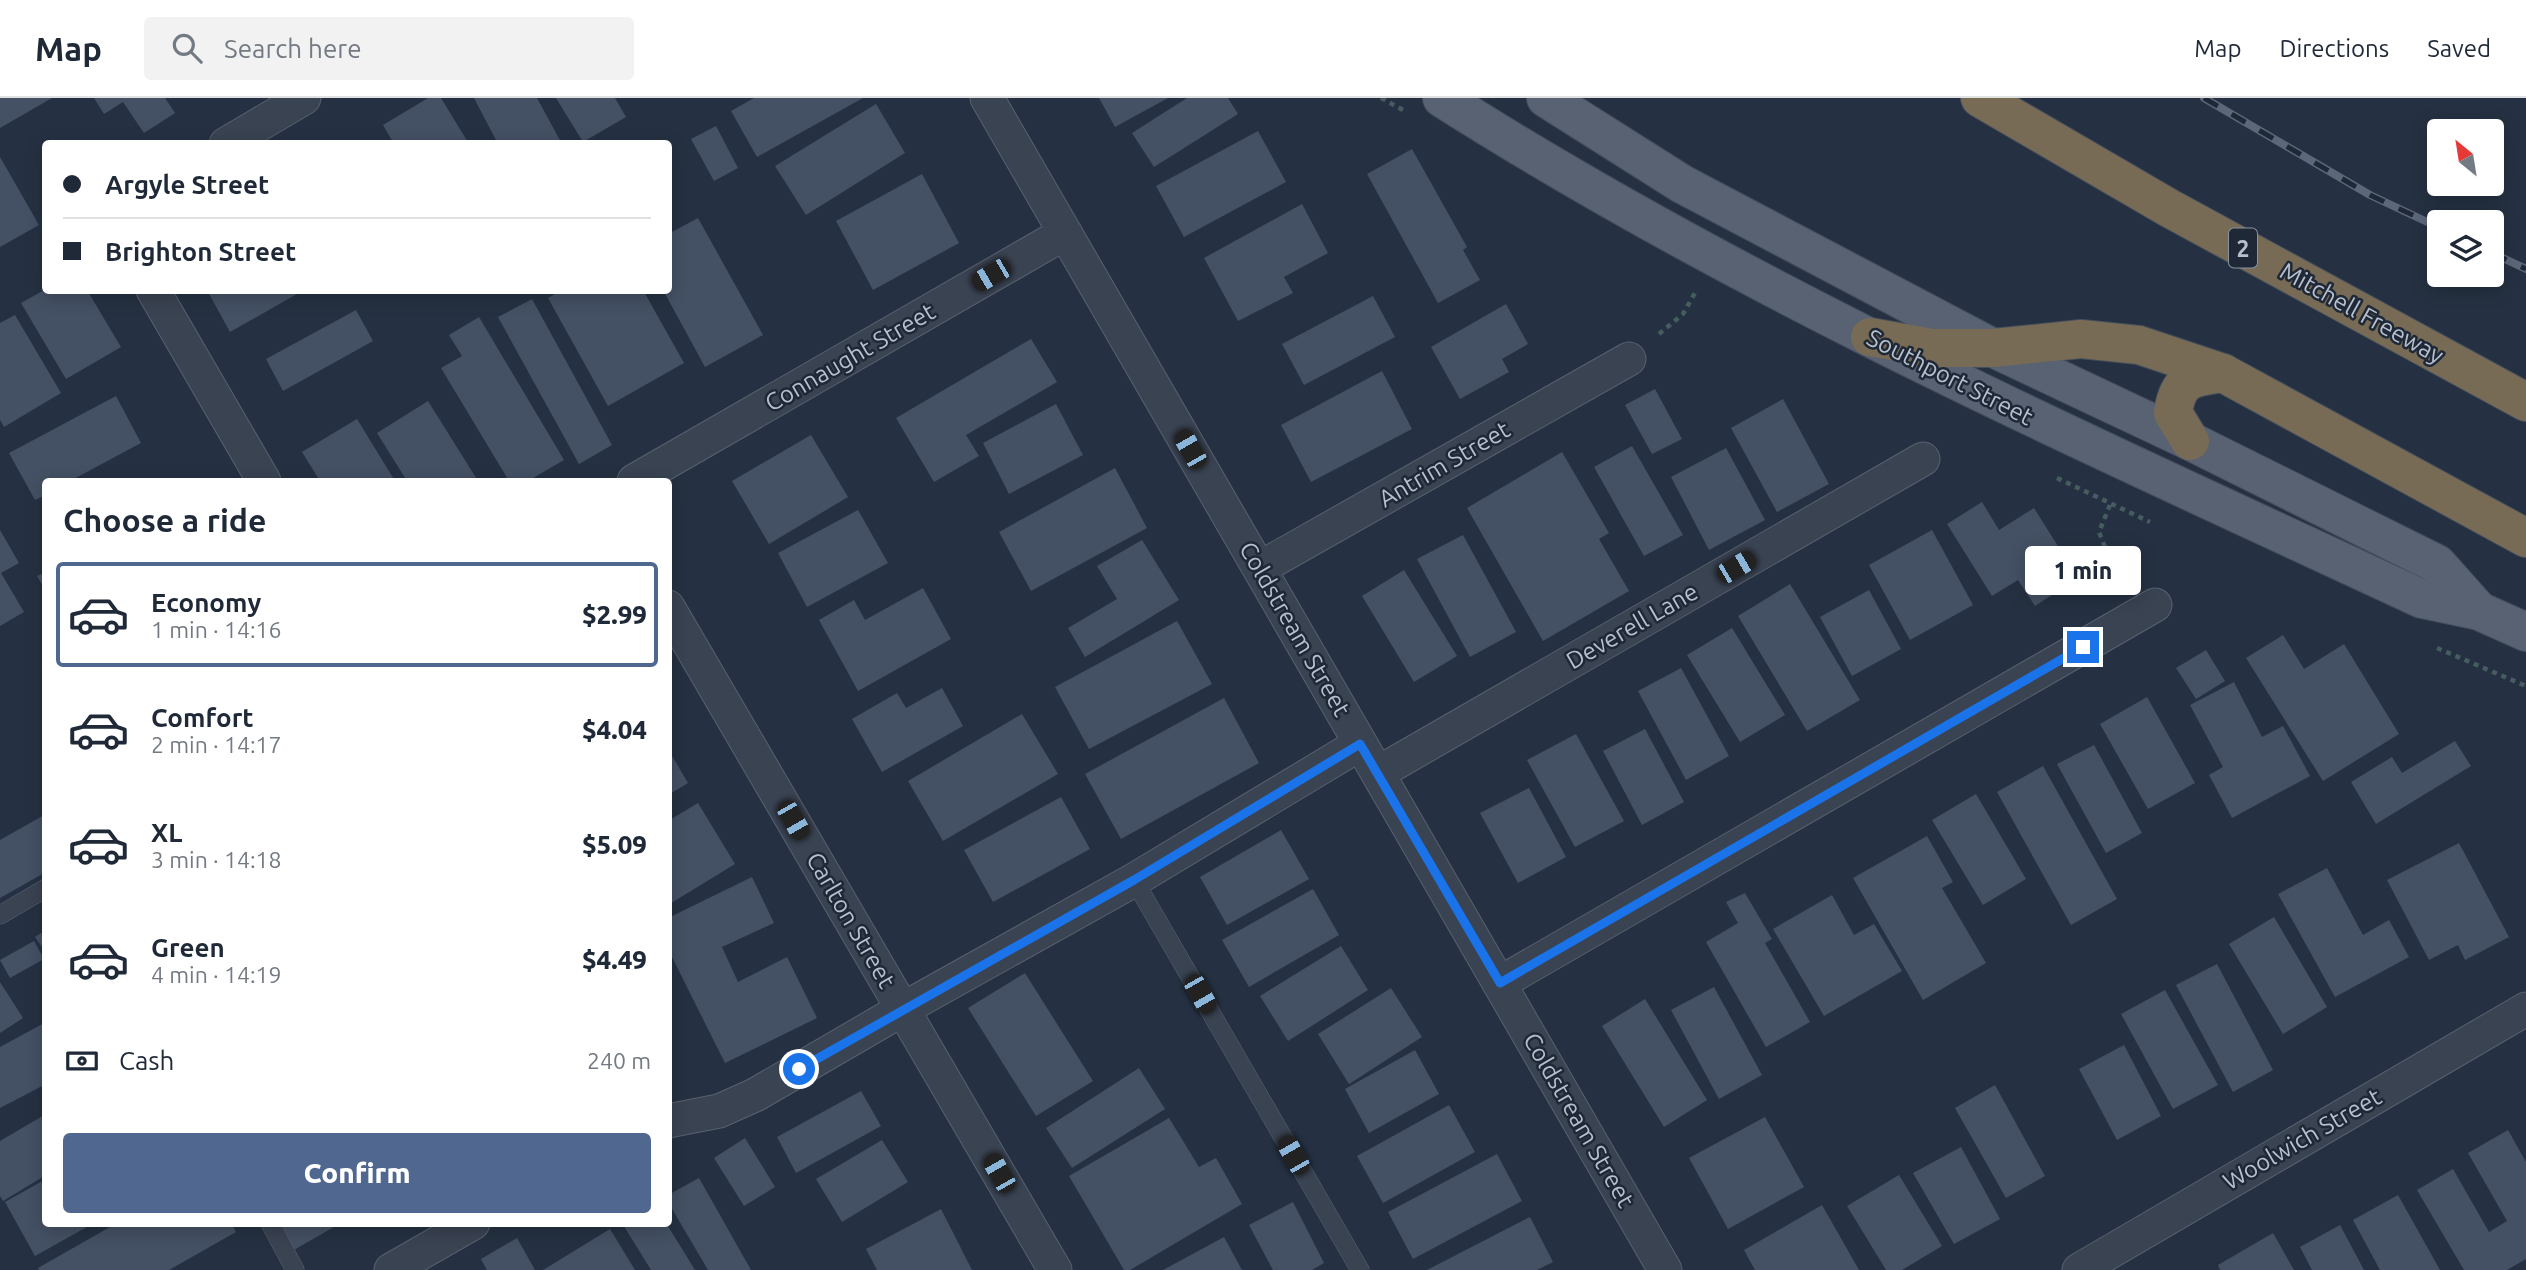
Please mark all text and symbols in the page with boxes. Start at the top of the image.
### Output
search box [144,17,634,80]
icon: search [168,29,206,67]
text: Map [35,30,102,67]
text: Search here [224,34,362,63]
text: Map [2194,35,2241,62]
text: Directions [2279,35,2389,62]
text: Saved [2427,35,2491,62]
north arrow [2427,119,2504,196]
map controls [2427,119,2504,287]
text: Argyle Street [105,170,269,199]
button: layers [2427,210,2504,287]
road number: 2 [2229,228,2257,267]
text: Brighton Street [105,237,296,266]
car [968,255,1015,295]
street label: Mitchell Freeway [2276,257,2449,369]
street label: Connaught Street [760,297,940,417]
street label: Southport Street [1863,324,2038,431]
street label: Antrim Street [1374,415,1515,512]
car [1171,426,1210,472]
text: Choose a ride [63,502,266,538]
street label: Coldstream Street [1234,537,1356,721]
callout: 1 min [2025,546,2141,594]
car [1713,547,1760,587]
text: 1 min [2054,558,2112,583]
street label: Deverell Lane [1562,578,1702,674]
icon: car [67,583,130,646]
text: Economy [151,588,261,617]
text: $2.99 [582,600,647,629]
text: 1 min · 14:16 [151,617,282,642]
route end [2067,631,2099,663]
icon: car [67,698,130,761]
text: Comfort [151,703,254,732]
text: $4.04 [582,715,647,744]
text: 2 min · 14:17 [151,732,282,757]
car [774,797,813,843]
icon: car [67,813,130,876]
text: XL [151,818,182,847]
text: $5.09 [582,830,647,859]
text: 3 min · 14:18 [151,847,282,872]
street label: Carlton Street [801,847,901,993]
icon: car [67,928,130,991]
text: Green [151,933,225,962]
text: $4.49 [582,945,647,974]
text: 4 min · 14:19 [151,962,282,987]
car [1181,971,1220,1017]
street label: Coldstream Street [1518,1028,1640,1212]
icon: cash [63,1042,101,1080]
text: Cash [119,1046,174,1075]
text: 240 m [587,1048,651,1073]
route start [783,1053,815,1085]
street label: Woolwich Street [2218,1083,2386,1195]
car [1274,1132,1313,1178]
button: Confirm [63,1133,651,1213]
car [980,1150,1019,1196]

